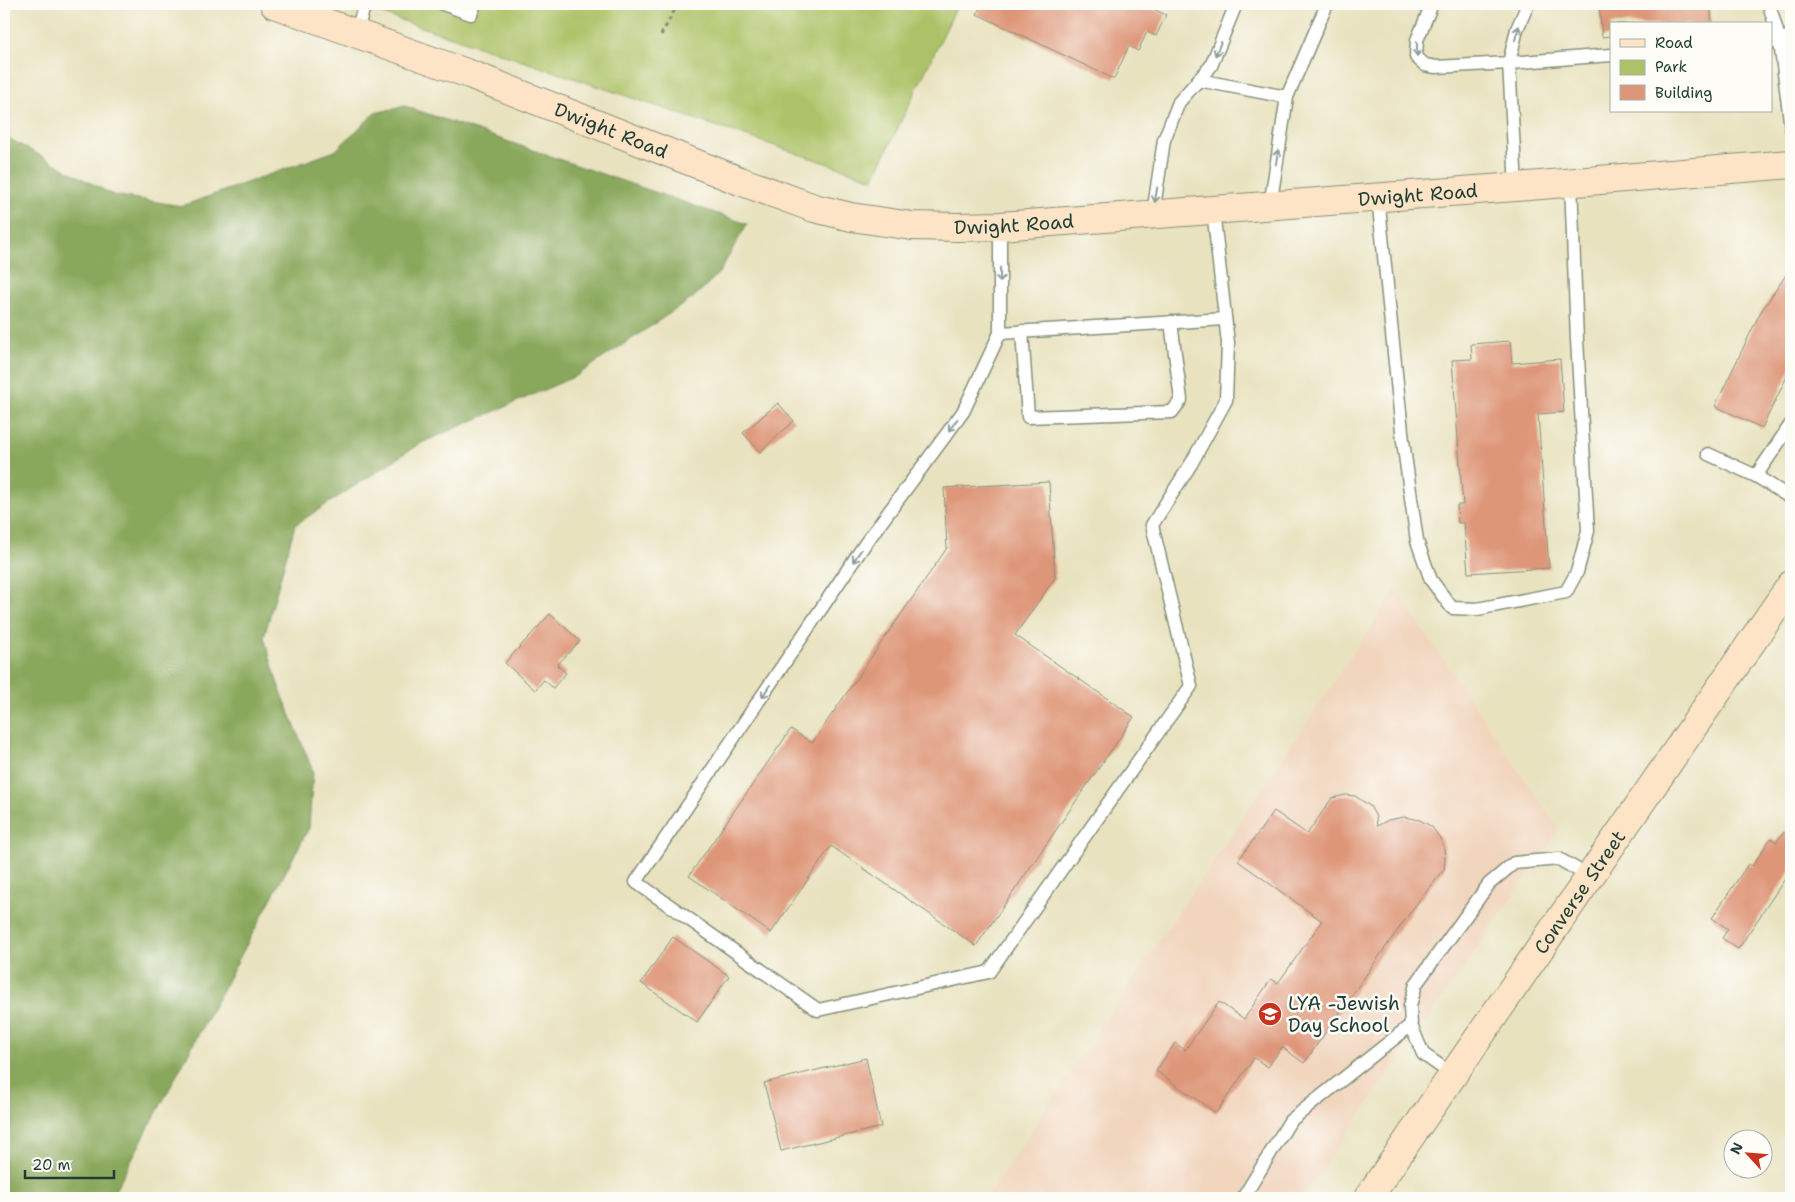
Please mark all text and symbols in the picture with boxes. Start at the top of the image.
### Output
legend [1610,22,1772,112]
one-way arrow [1512,25,1522,41]
text: Road [1655,33,1693,53]
one-way arrow [1212,41,1222,56]
one-way arrow [1412,41,1422,57]
text: Park [1655,57,1687,77]
text: Building [1655,83,1712,103]
street label: Dwight Road [551,97,671,164]
one-way arrow [1273,150,1283,166]
street label: Dwight Road [1357,178,1478,212]
one-way arrow [1150,186,1160,202]
street label: Dwight Road [954,208,1075,240]
one-way arrow [995,266,1005,282]
one-way arrow [948,418,958,432]
one-way arrow [852,549,862,563]
one-way arrow [761,684,771,698]
street label: Converse Street [1528,825,1631,959]
place label: LYA -Jewish Day School [1288,991,1400,1038]
school or university icon: LYA -Jewish Day School [1257,1001,1283,1027]
north arrow [1722,1130,1772,1180]
text: N [1726,1139,1747,1157]
scale bar [25,1147,114,1179]
text: 20 m [32,1155,71,1175]

